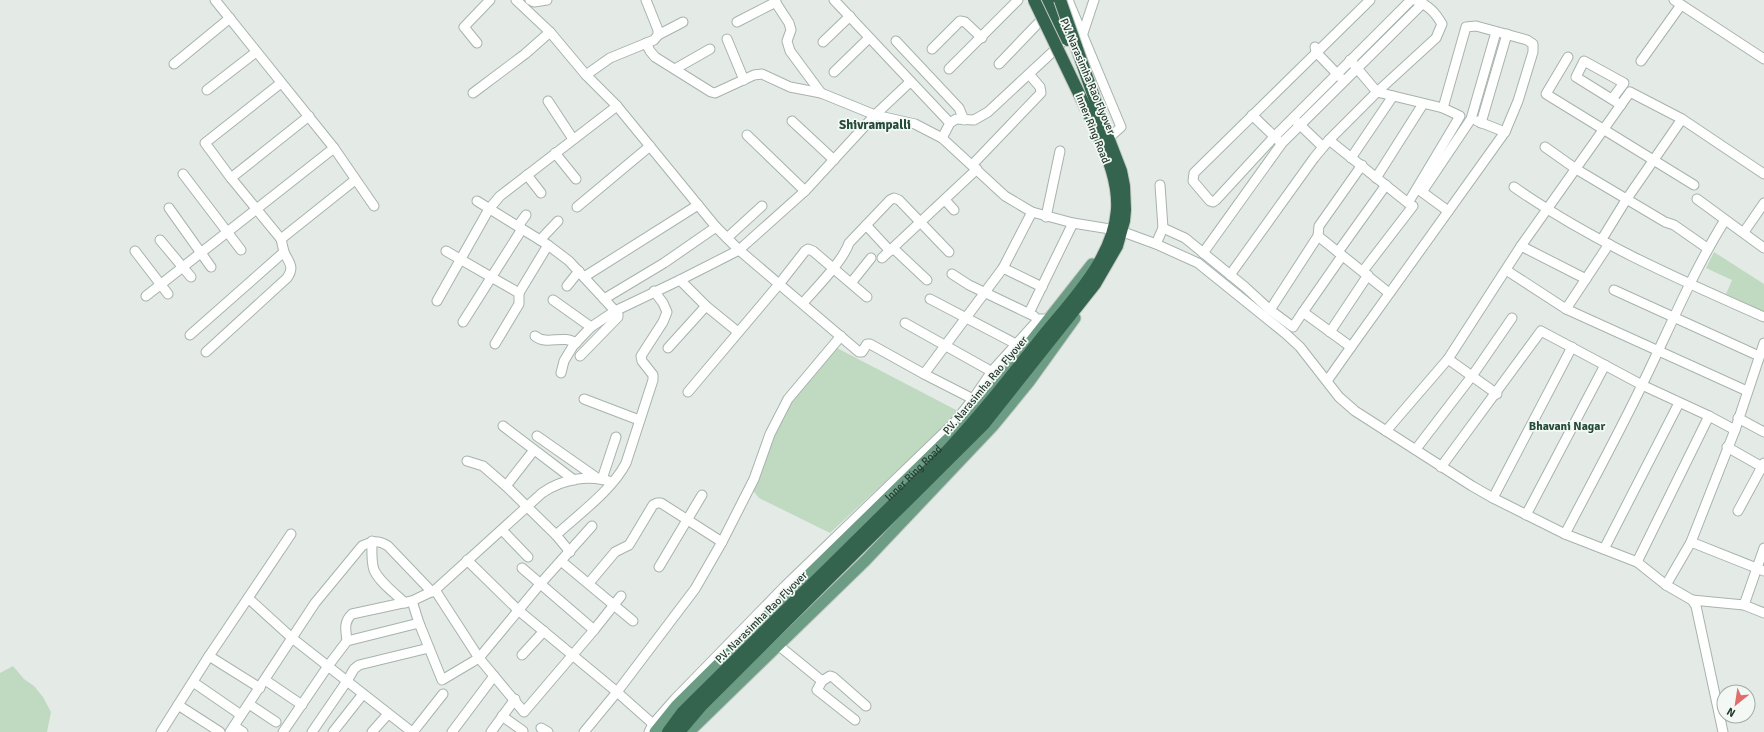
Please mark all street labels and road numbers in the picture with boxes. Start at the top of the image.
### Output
street label: P.V. Narasimha Rao Flyover [1057,16,1118,136]
street label: Inner Ring Road [1073,91,1113,165]
street label: P.V. Narasimha Rao Flyover [940,333,1030,437]
street label: Inner Ring Road [882,442,945,504]
street label: P.V. Narasimha Rao Flyover [713,569,810,666]

